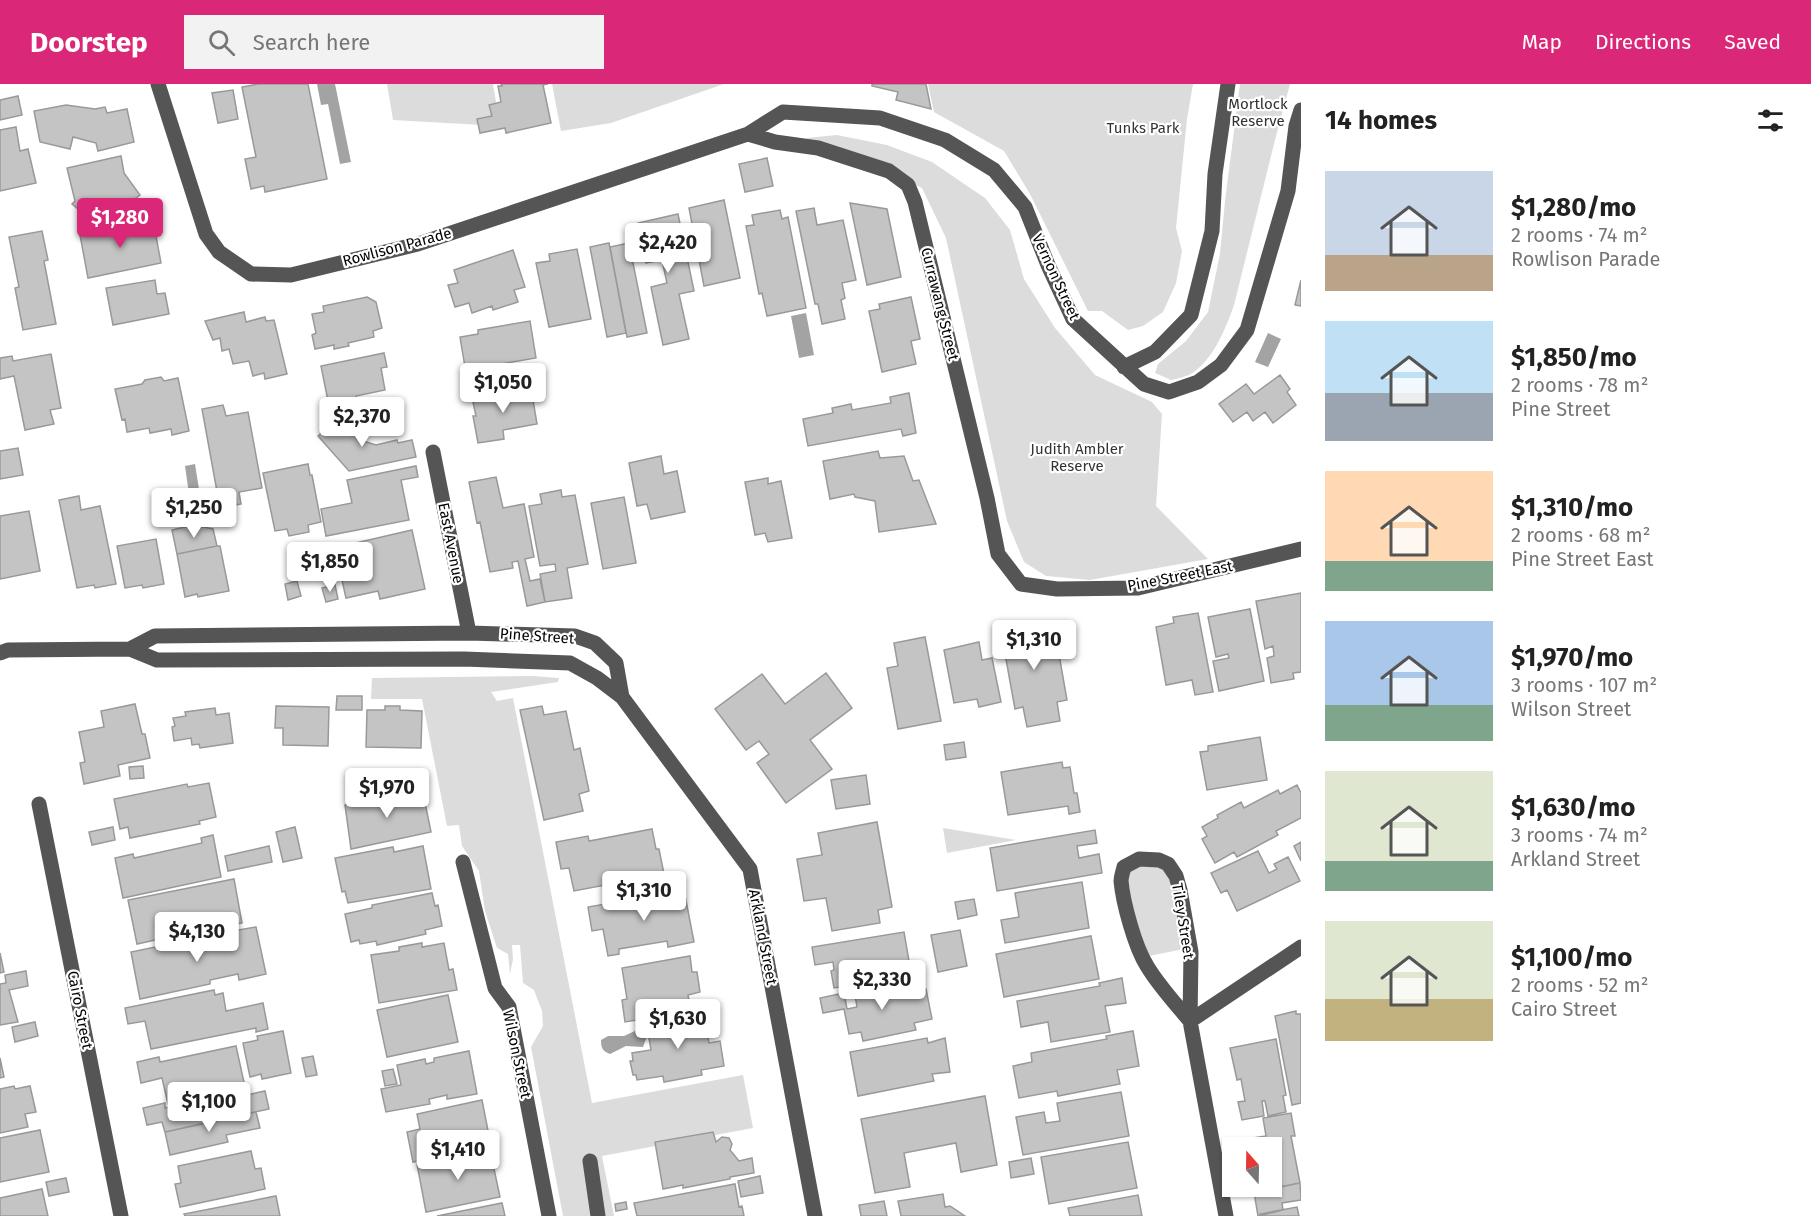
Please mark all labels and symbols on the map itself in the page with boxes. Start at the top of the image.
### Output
park label: Mortlock Reserve [1228,95,1288,130]
park label: Tunks Park [1107,119,1180,137]
pin: $1,280 [71,198,169,249]
pin: $2,420 [619,223,717,274]
street label: Rowlison Parade [341,224,453,270]
street label: Vernon Street [1028,231,1084,323]
street label: Currawang Street [917,246,963,363]
pin: $1,050 [454,363,552,414]
pin: $2,370 [313,397,411,448]
park label: Judith Ambler Reserve [1030,440,1124,475]
pin: $1,250 [145,488,243,539]
street label: East Avenue [434,501,468,585]
pin: $1,850 [281,542,379,593]
street label: Pine Street East [1126,557,1235,595]
pin: $1,310 [985,620,1083,671]
street label: Pine Street [499,624,575,648]
pin: $1,970 [338,768,436,819]
pin: $1,310 [595,871,693,922]
street label: Tiley Street [1168,882,1198,961]
street label: Arkland Street [745,888,781,987]
pin: $4,130 [148,912,246,963]
pin: $2,330 [833,960,931,1011]
street label: Cairo Street [64,969,97,1051]
pin: $1,630 [629,999,727,1050]
street label: Wilson Street [499,1008,535,1101]
pin: $1,100 [160,1082,258,1133]
pin: $1,410 [409,1130,507,1181]
north arrow [1222,1137,1282,1197]

